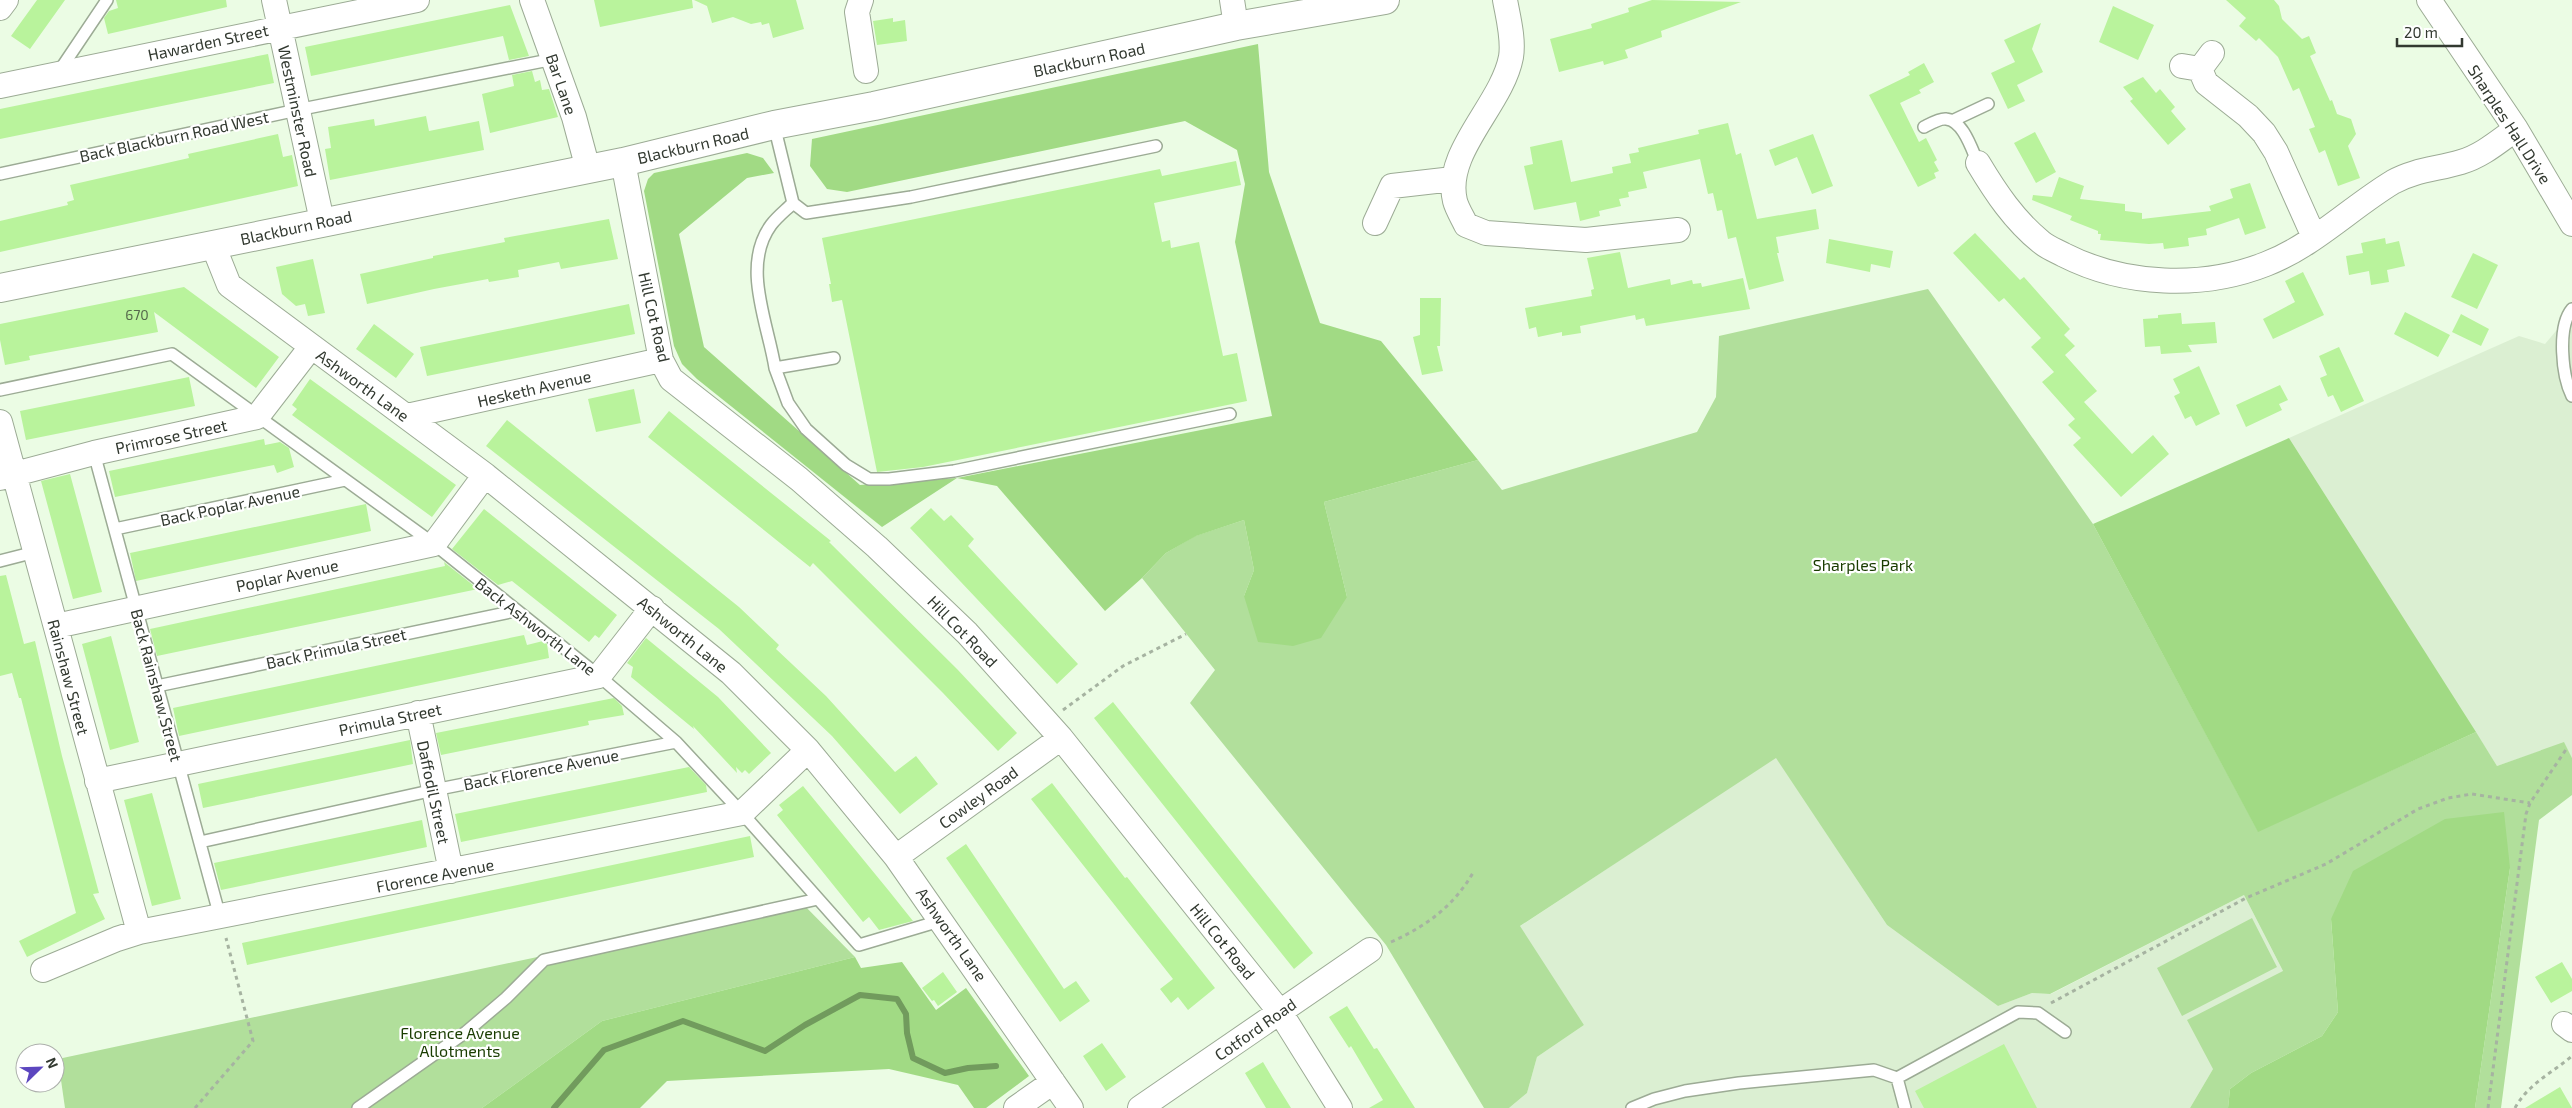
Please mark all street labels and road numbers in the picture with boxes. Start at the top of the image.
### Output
street label: Hawarden Street [146,20,270,64]
street label: Blackburn Road [1031,38,1147,80]
street label: Westminster Road [275,43,321,179]
street label: Bar Lane [543,51,581,117]
street label: Sharples Hall Drive [2464,61,2556,187]
street label: Back Blackburn Road West [78,107,270,165]
street label: Blackburn Road [635,123,751,167]
street label: Blackburn Road [238,206,354,248]
street label: Hill Cot Road [635,270,675,364]
street label: Ashworth Lane [313,345,413,425]
street label: Hesketh Avenue [475,366,593,410]
street label: Primrose Street [113,415,229,457]
street label: Back Poplar Avenue [158,481,302,529]
street label: Poplar Avenue [234,555,340,595]
street label: Back Ashworth Lane [472,573,600,679]
street label: Hill Cot Road [924,591,1002,671]
street label: Ashworth Lane [634,592,732,676]
street label: Back Rainshaw Street [127,607,187,763]
street label: Rainshaw Street [44,617,94,737]
street label: Back Primula Street [264,624,408,672]
street label: Primula Street [337,699,443,739]
street label: Daffodil Street [414,739,454,845]
street label: Back Florence Avenue [462,745,620,793]
street label: Cowley Road [935,762,1021,832]
street label: Florence Avenue [374,854,496,896]
street label: Ashworth Lane [913,884,991,984]
street label: Hill Cot Road [1187,899,1259,983]
street label: Cotford Road [1211,994,1299,1064]

